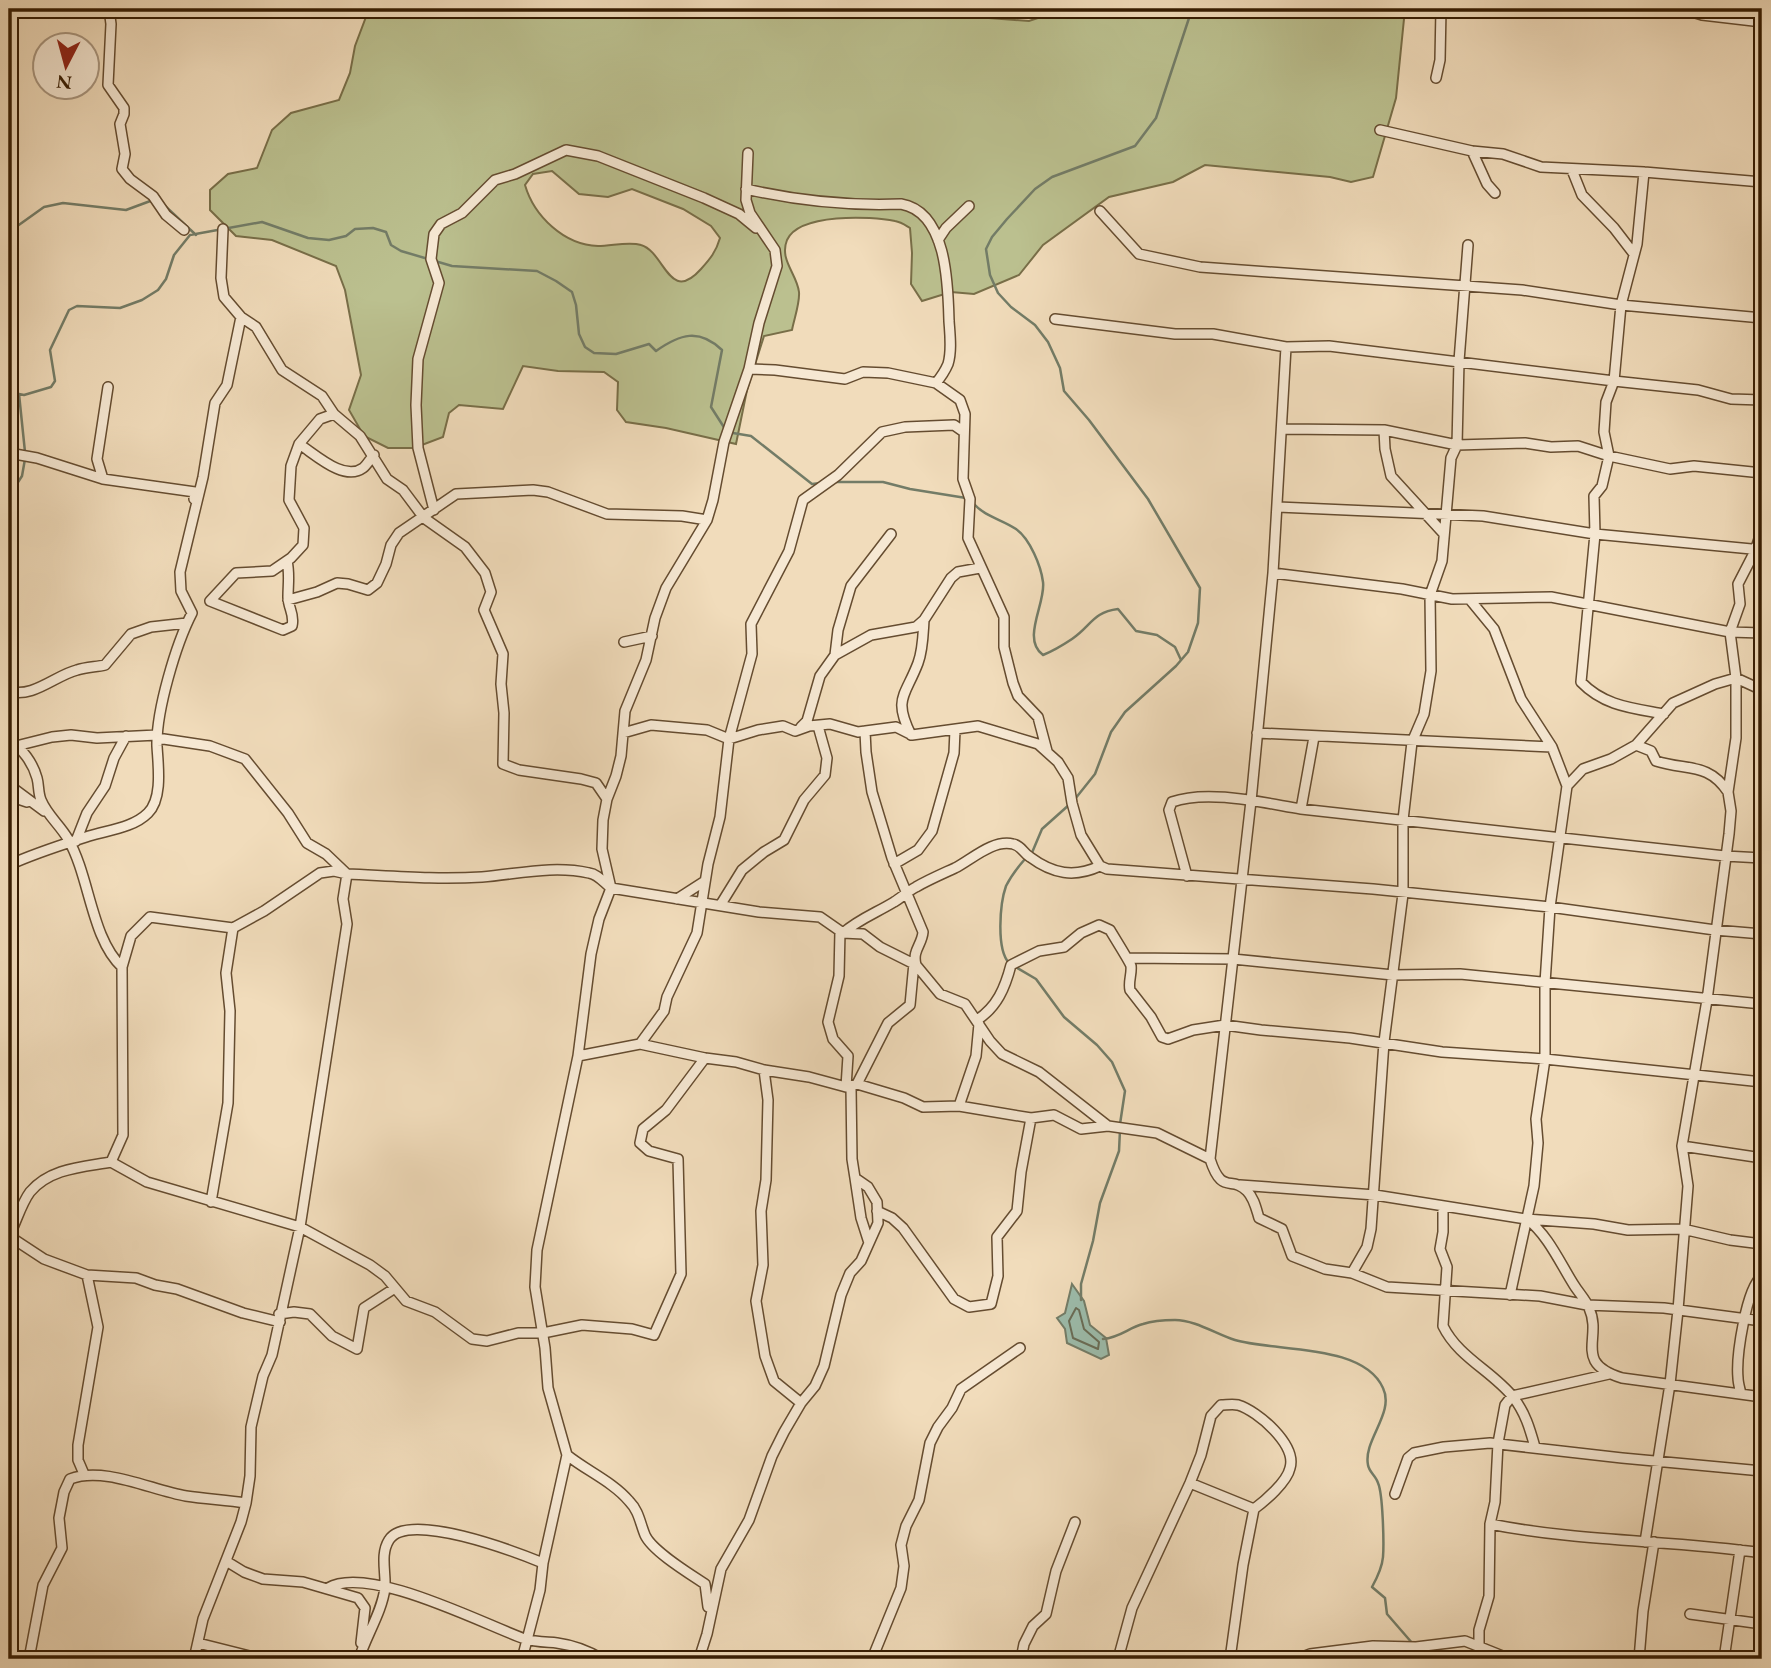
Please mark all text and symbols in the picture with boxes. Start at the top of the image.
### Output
north arrow [32,32,102,102]
text: N [55,69,73,96]

